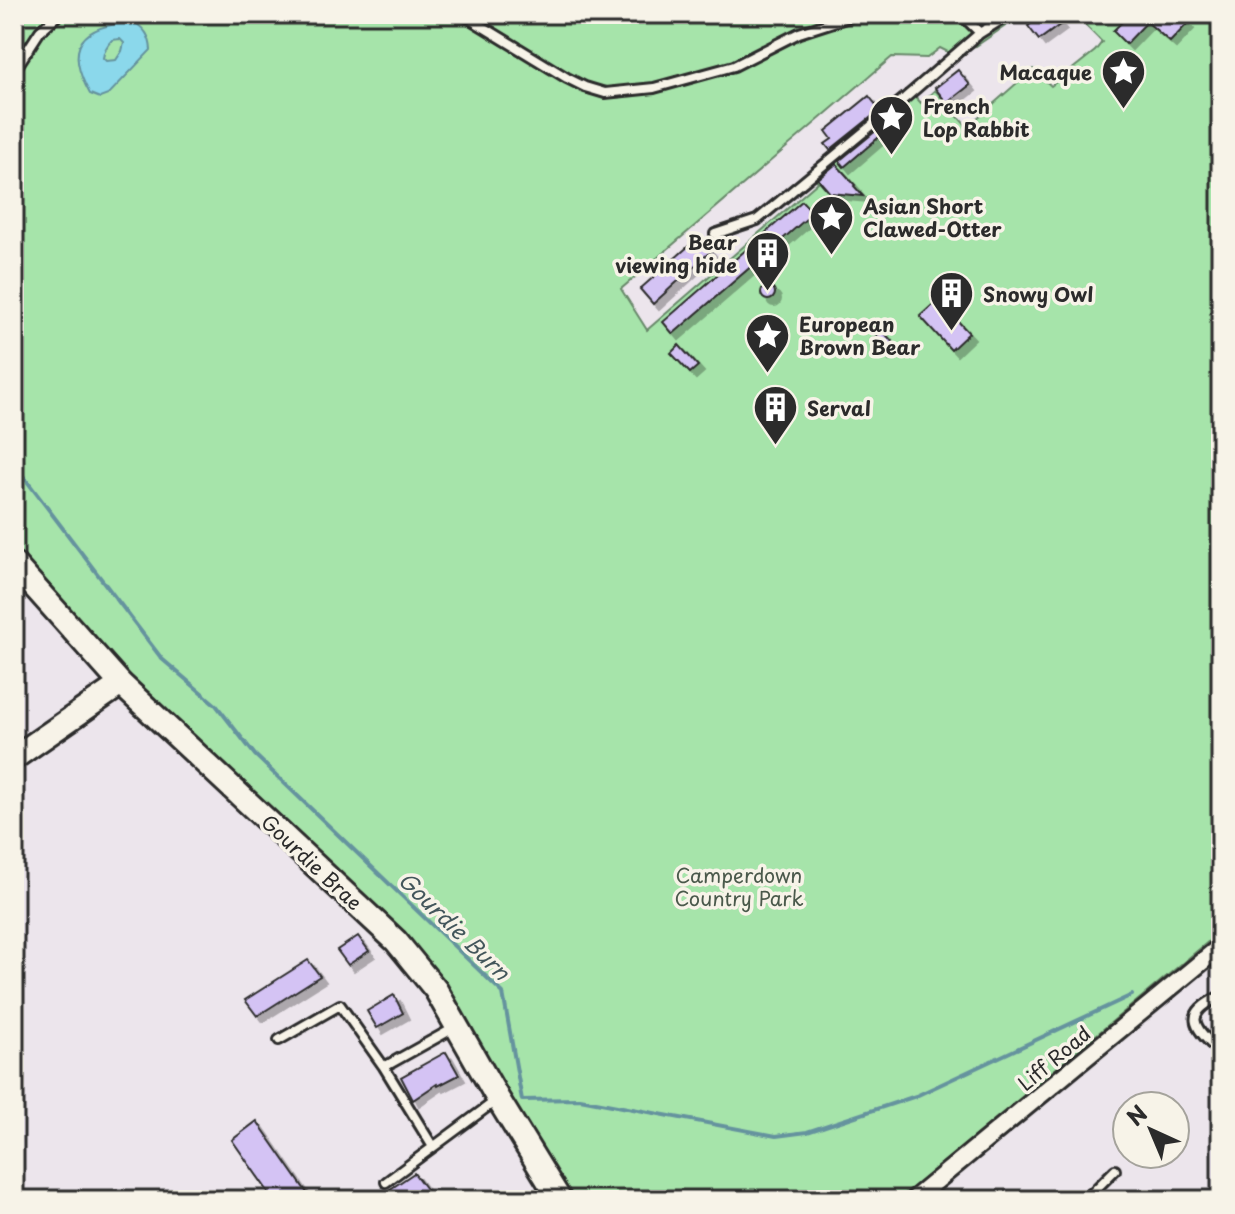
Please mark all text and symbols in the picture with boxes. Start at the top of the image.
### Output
place icon: Macaque [1099,48,1147,111]
place label: Macaque [999,57,1092,87]
place label: French Lop Rabbit [923,91,1030,144]
place icon: French Lop Rabbit [868,94,916,157]
place label: Asian Short Clawed-Otter [862,191,1002,244]
place icon: Asian Short Clawed-Otter [808,193,856,256]
place label: Bear viewing hide [615,227,738,280]
building icon: Bear viewing hide [744,230,792,293]
building icon: Snowy Owl [928,270,976,333]
place label: Snowy Owl [983,279,1093,309]
place label: European Brown Bear [799,309,921,362]
place icon: European Brown Bear [744,311,792,374]
building icon: Serval [752,384,800,447]
place label: Serval [807,393,871,423]
street label: Gourdie Brae [255,807,369,917]
park label: Camperdown Country Park [674,860,804,913]
water label: Gourdie Burn [392,863,519,988]
street label: Liff Road [1011,1018,1097,1098]
north arrow [1111,1090,1191,1170]
text: N [1118,1097,1154,1132]

